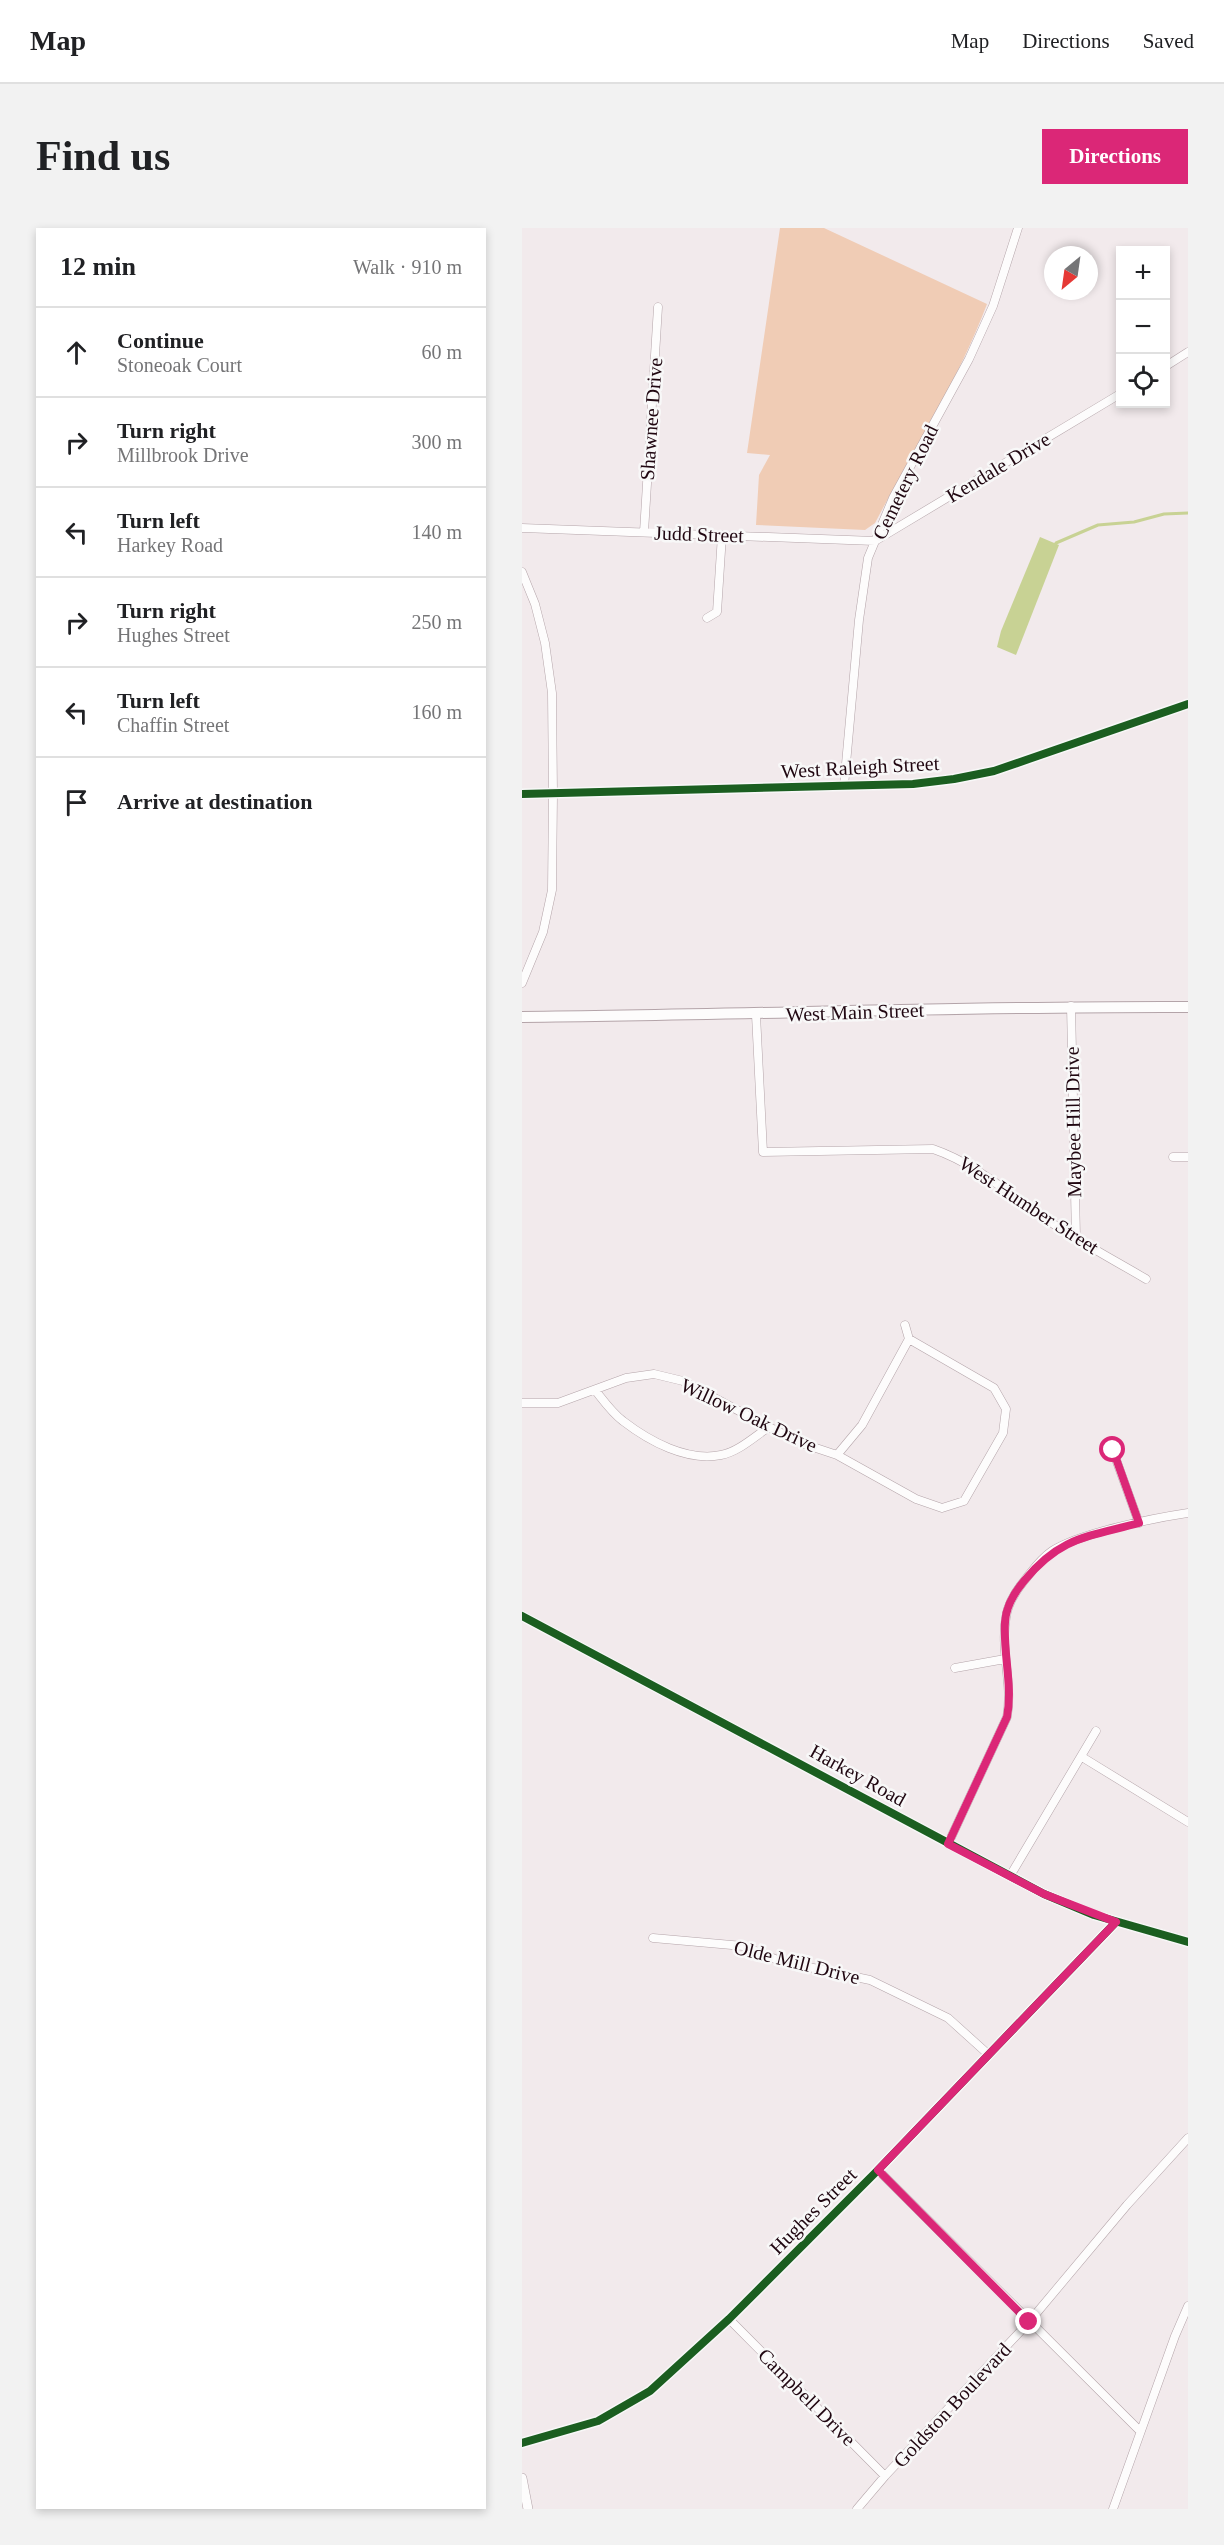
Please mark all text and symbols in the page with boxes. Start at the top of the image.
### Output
text: Map [30,25,86,56]
text: Map [951,29,989,53]
text: Directions [1022,29,1110,53]
text: Saved [1143,29,1194,53]
button: Directions [1042,129,1188,184]
text: Find us [36,133,170,179]
north arrow [1044,246,1098,300]
map controls [1116,246,1170,408]
button: + [1116,246,1170,300]
text: 12 min [60,252,136,281]
text: Walk · 910 m [353,256,462,278]
button: − [1116,300,1170,354]
text: Continue [117,328,204,353]
icon: ahead [60,336,93,369]
text: 60 m [421,341,462,363]
text: Stoneoak Court [117,354,242,376]
button: locate [1116,354,1170,408]
street label: Shawnee Drive [636,357,666,481]
text: Turn right [117,418,216,443]
street label: Cemetery Road [868,421,943,543]
icon: right [60,426,93,459]
street label: Kendale Drive [942,427,1054,507]
text: 300 m [411,431,462,453]
text: Millbrook Drive [117,444,249,466]
text: Turn left [117,508,200,533]
icon: left [60,516,93,549]
text: 140 m [411,521,462,543]
street label: Judd Street [654,521,745,547]
text: Harkey Road [117,534,223,556]
text: Turn right [117,598,216,623]
icon: right [60,606,93,639]
text: 250 m [411,611,462,633]
text: Hughes Street [117,624,230,646]
text: Turn left [117,688,200,713]
icon: left [60,696,93,729]
text: 160 m [411,701,462,723]
text: Chaffin Street [117,714,229,736]
street label: West Raleigh Street [780,752,940,783]
icon: arrive [60,786,93,819]
text: Arrive at destination [117,789,313,814]
street label: West Main Street [785,999,925,1025]
street label: Maybee Hill Drive [1061,1046,1086,1198]
street label: West Humber Street [955,1152,1103,1258]
street label: Willow Oak Drive [677,1374,821,1456]
route start [1099,1436,1125,1462]
street label: Harkey Road [806,1740,910,1811]
street label: Olde Mill Drive [732,1936,862,1988]
street label: Hughes Street [765,2163,862,2259]
route end [1015,2308,1041,2334]
street label: Goldston Boulevard [889,2338,1015,2472]
street label: Campbell Drive [753,2344,860,2451]

